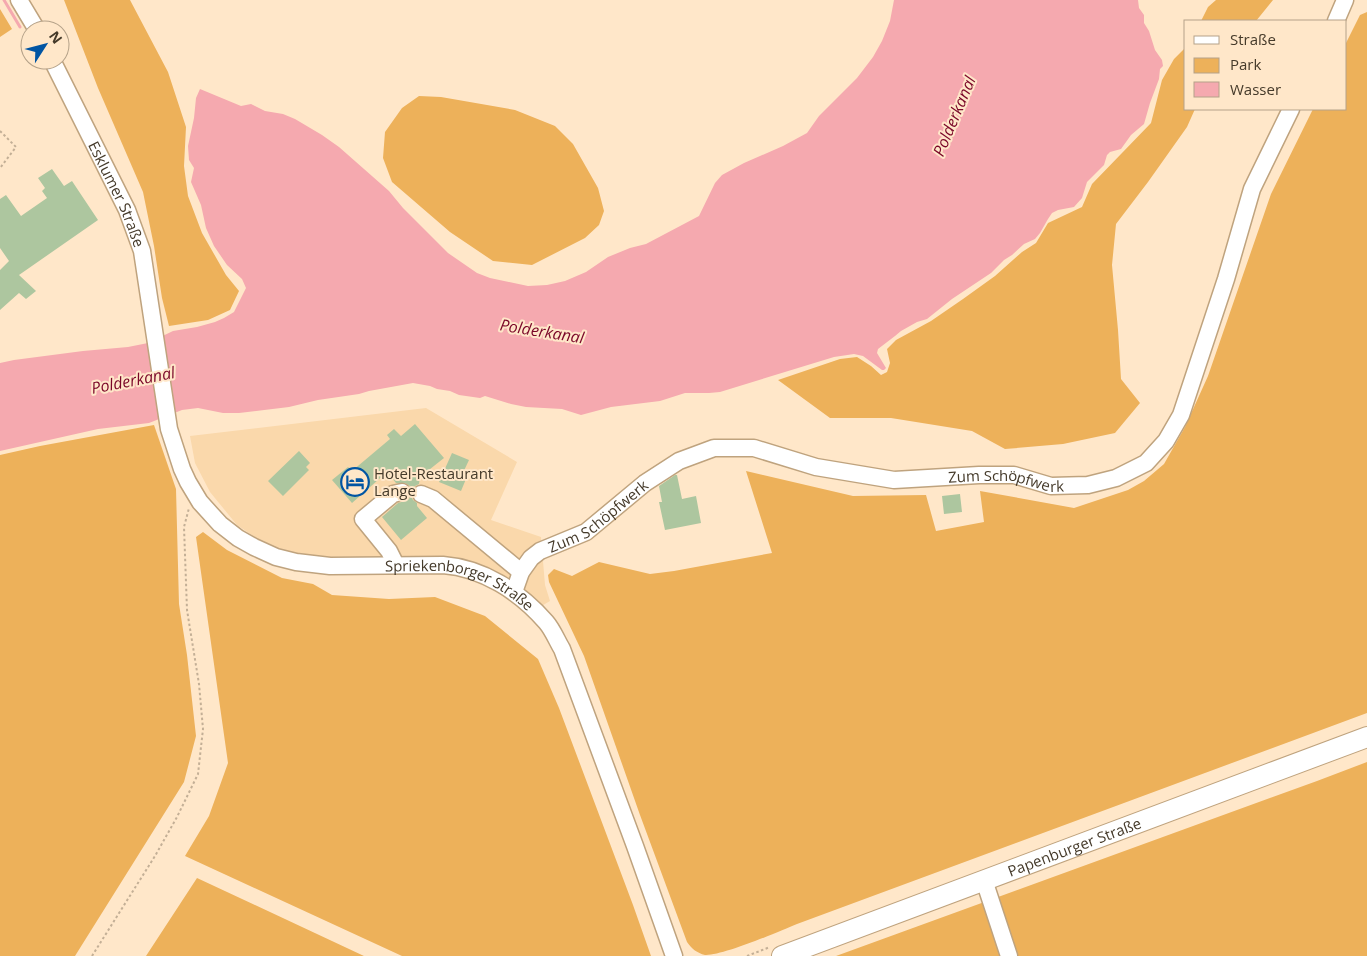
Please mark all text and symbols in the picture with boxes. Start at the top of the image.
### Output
north arrow [20,20,70,70]
legend [1184,20,1347,110]
text: N [45,27,67,47]
text: Straße [1230,29,1276,49]
text: Park [1230,54,1261,74]
water label: Polderkanal [927,72,981,159]
text: Wasser [1230,79,1281,99]
street label: Esklumer Straße [84,138,150,250]
water label: Polderkanal [498,314,587,349]
water label: Polderkanal [89,361,178,399]
place label: Hotel-Restaurant Lange [374,463,493,500]
street label: Zum Schöpfwerk [948,465,1064,496]
hotel icon: Hotel-Restaurant Lange [340,467,370,497]
street label: Zum Schöpfwerk [545,475,652,557]
street label: Spriekenborger Straße [385,555,538,615]
street label: Papenburger Straße [1005,812,1144,881]

